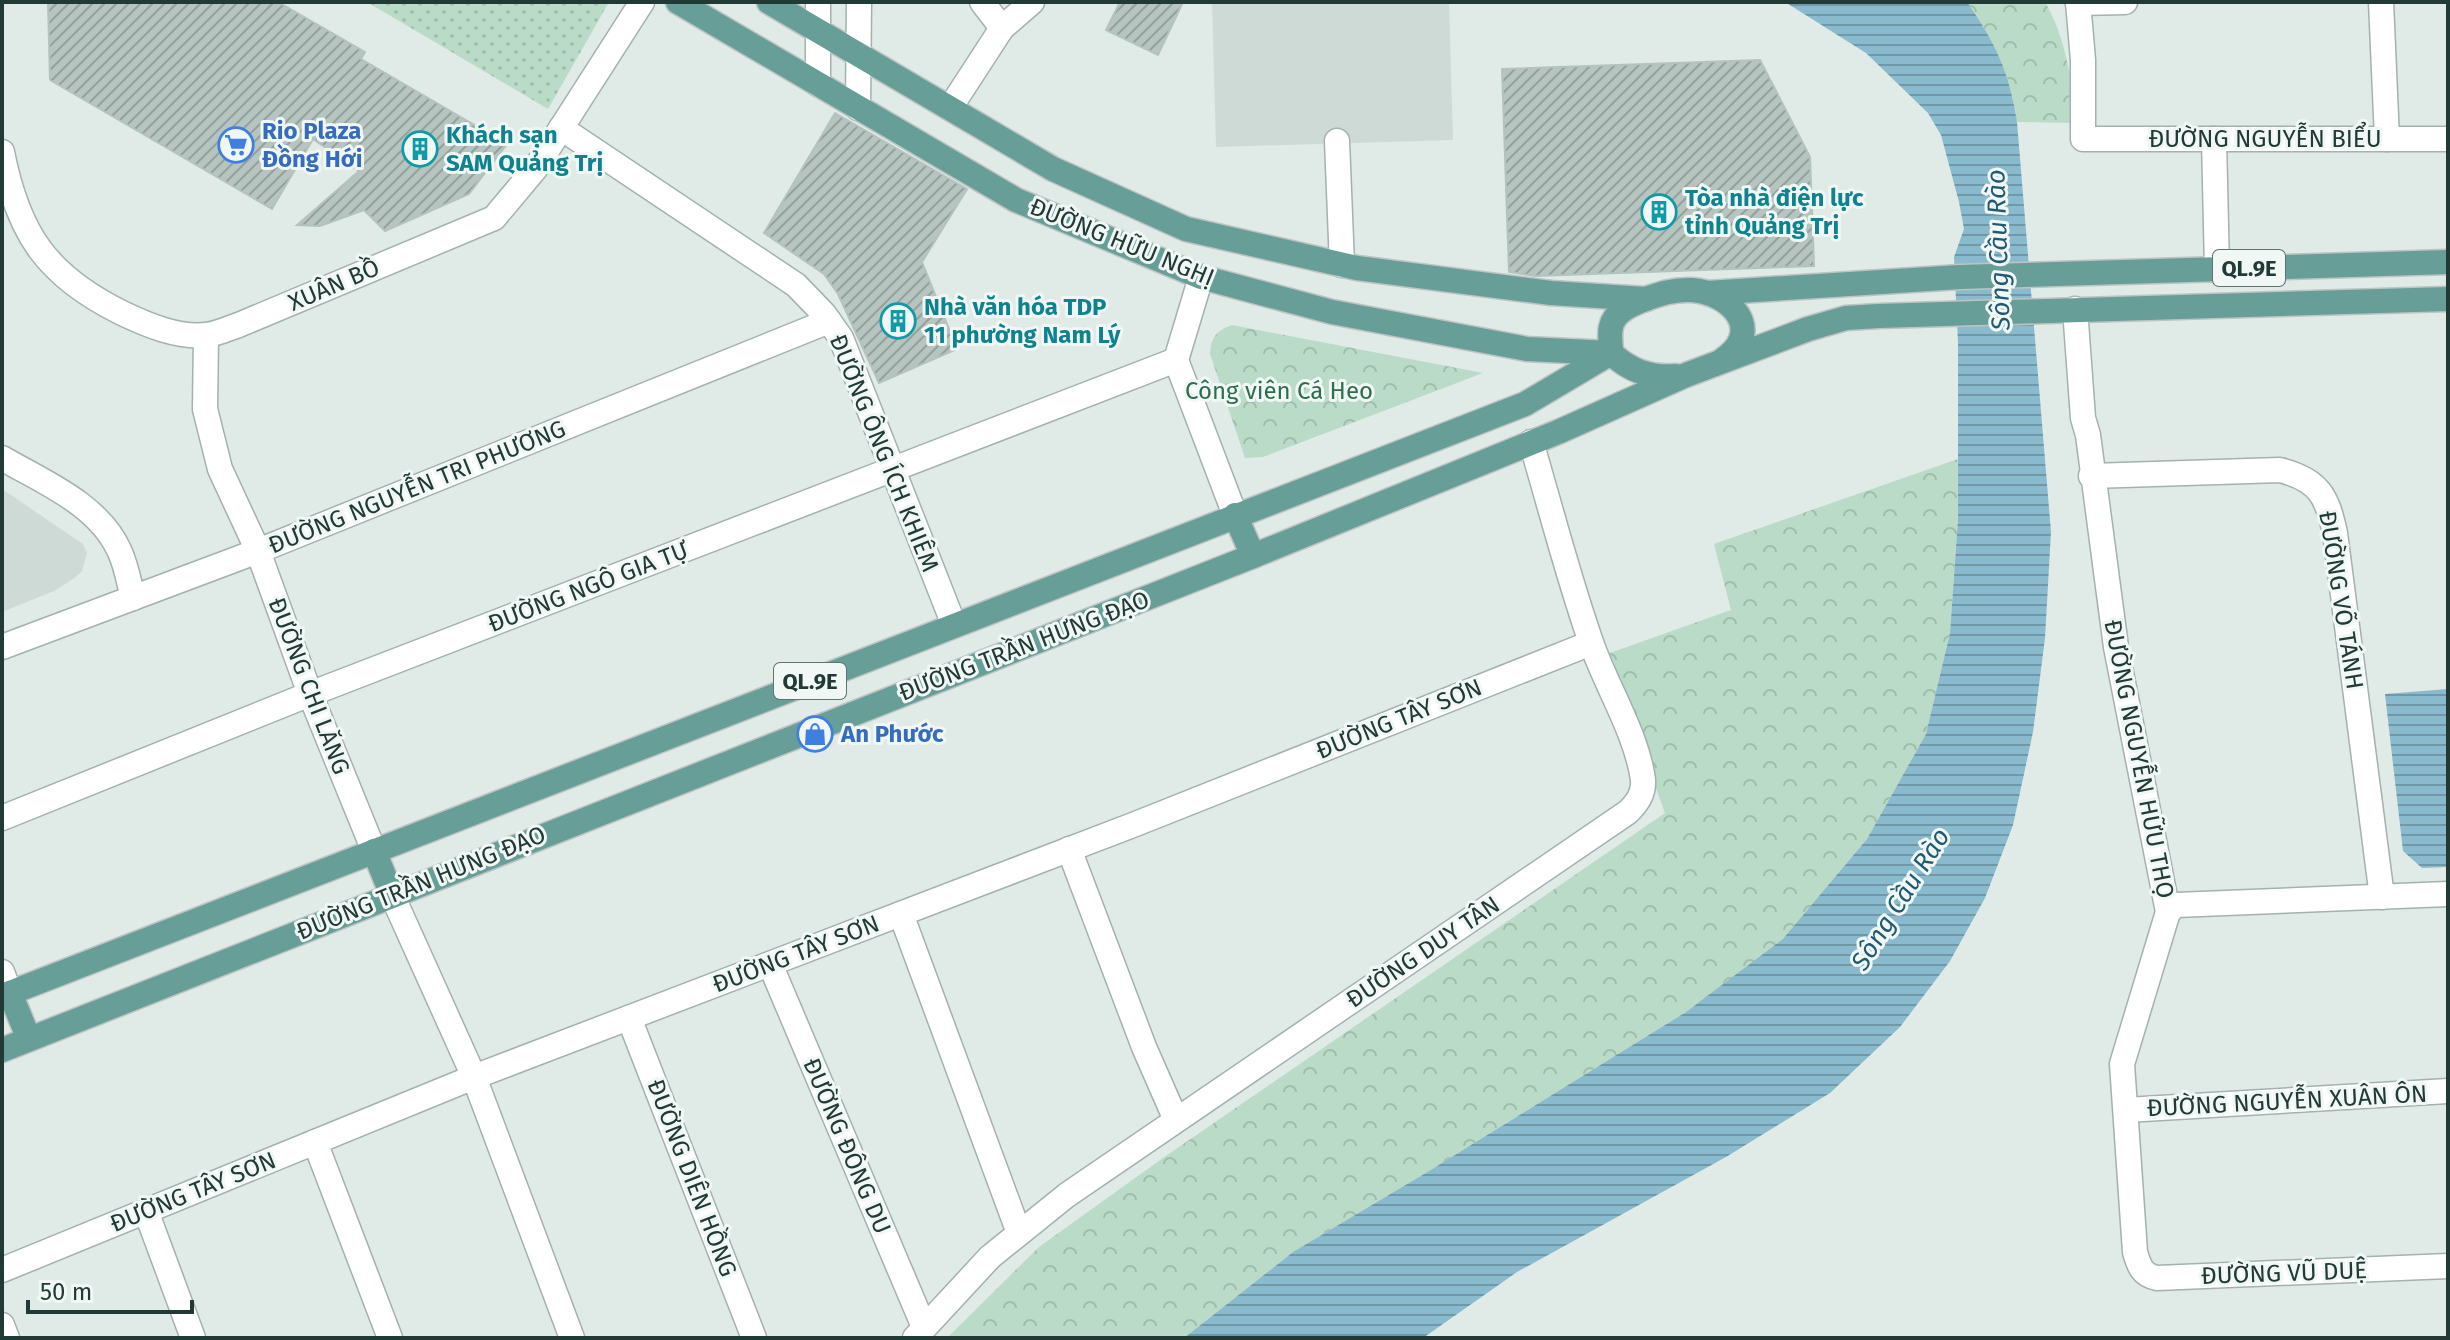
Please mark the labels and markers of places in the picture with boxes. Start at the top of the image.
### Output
place label: Rio Plaza Đồng Hới [262,117,363,173]
place label: Khách sạn SAM Quảng Trị [446,121,603,177]
supermarket icon: Rio Plaza Đồng Hới [217,126,255,164]
building icon: Khách sạn SAM Quảng Trị [401,130,439,168]
place label: Tòa nhà điện lực tỉnh Quảng Trị [1685,184,1864,240]
building icon: Tòa nhà điện lực tỉnh Quảng Trị [1640,193,1678,231]
place label: Nhà văn hóa TDP 11 phường Nam Lý [924,293,1121,349]
building icon: Nhà văn hóa TDP 11 phường Nam Lý [879,302,917,340]
shop icon: An Phước [796,715,834,753]
place label: An Phước [840,720,944,748]

